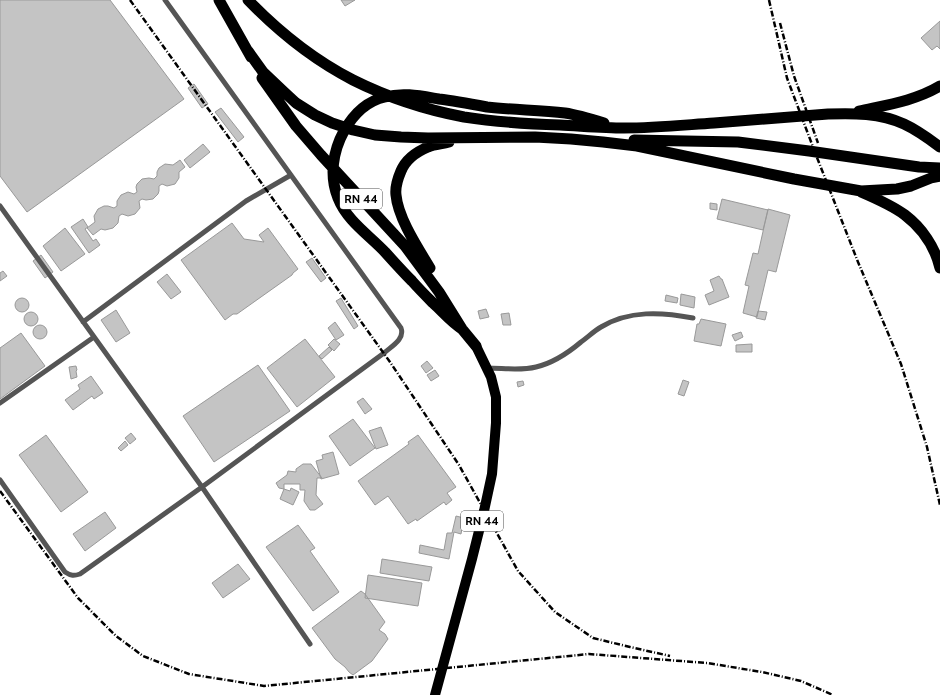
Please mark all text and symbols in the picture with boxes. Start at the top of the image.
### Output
road number: RN 44 [340,189,382,209]
road number: RN 44 [461,511,503,531]

